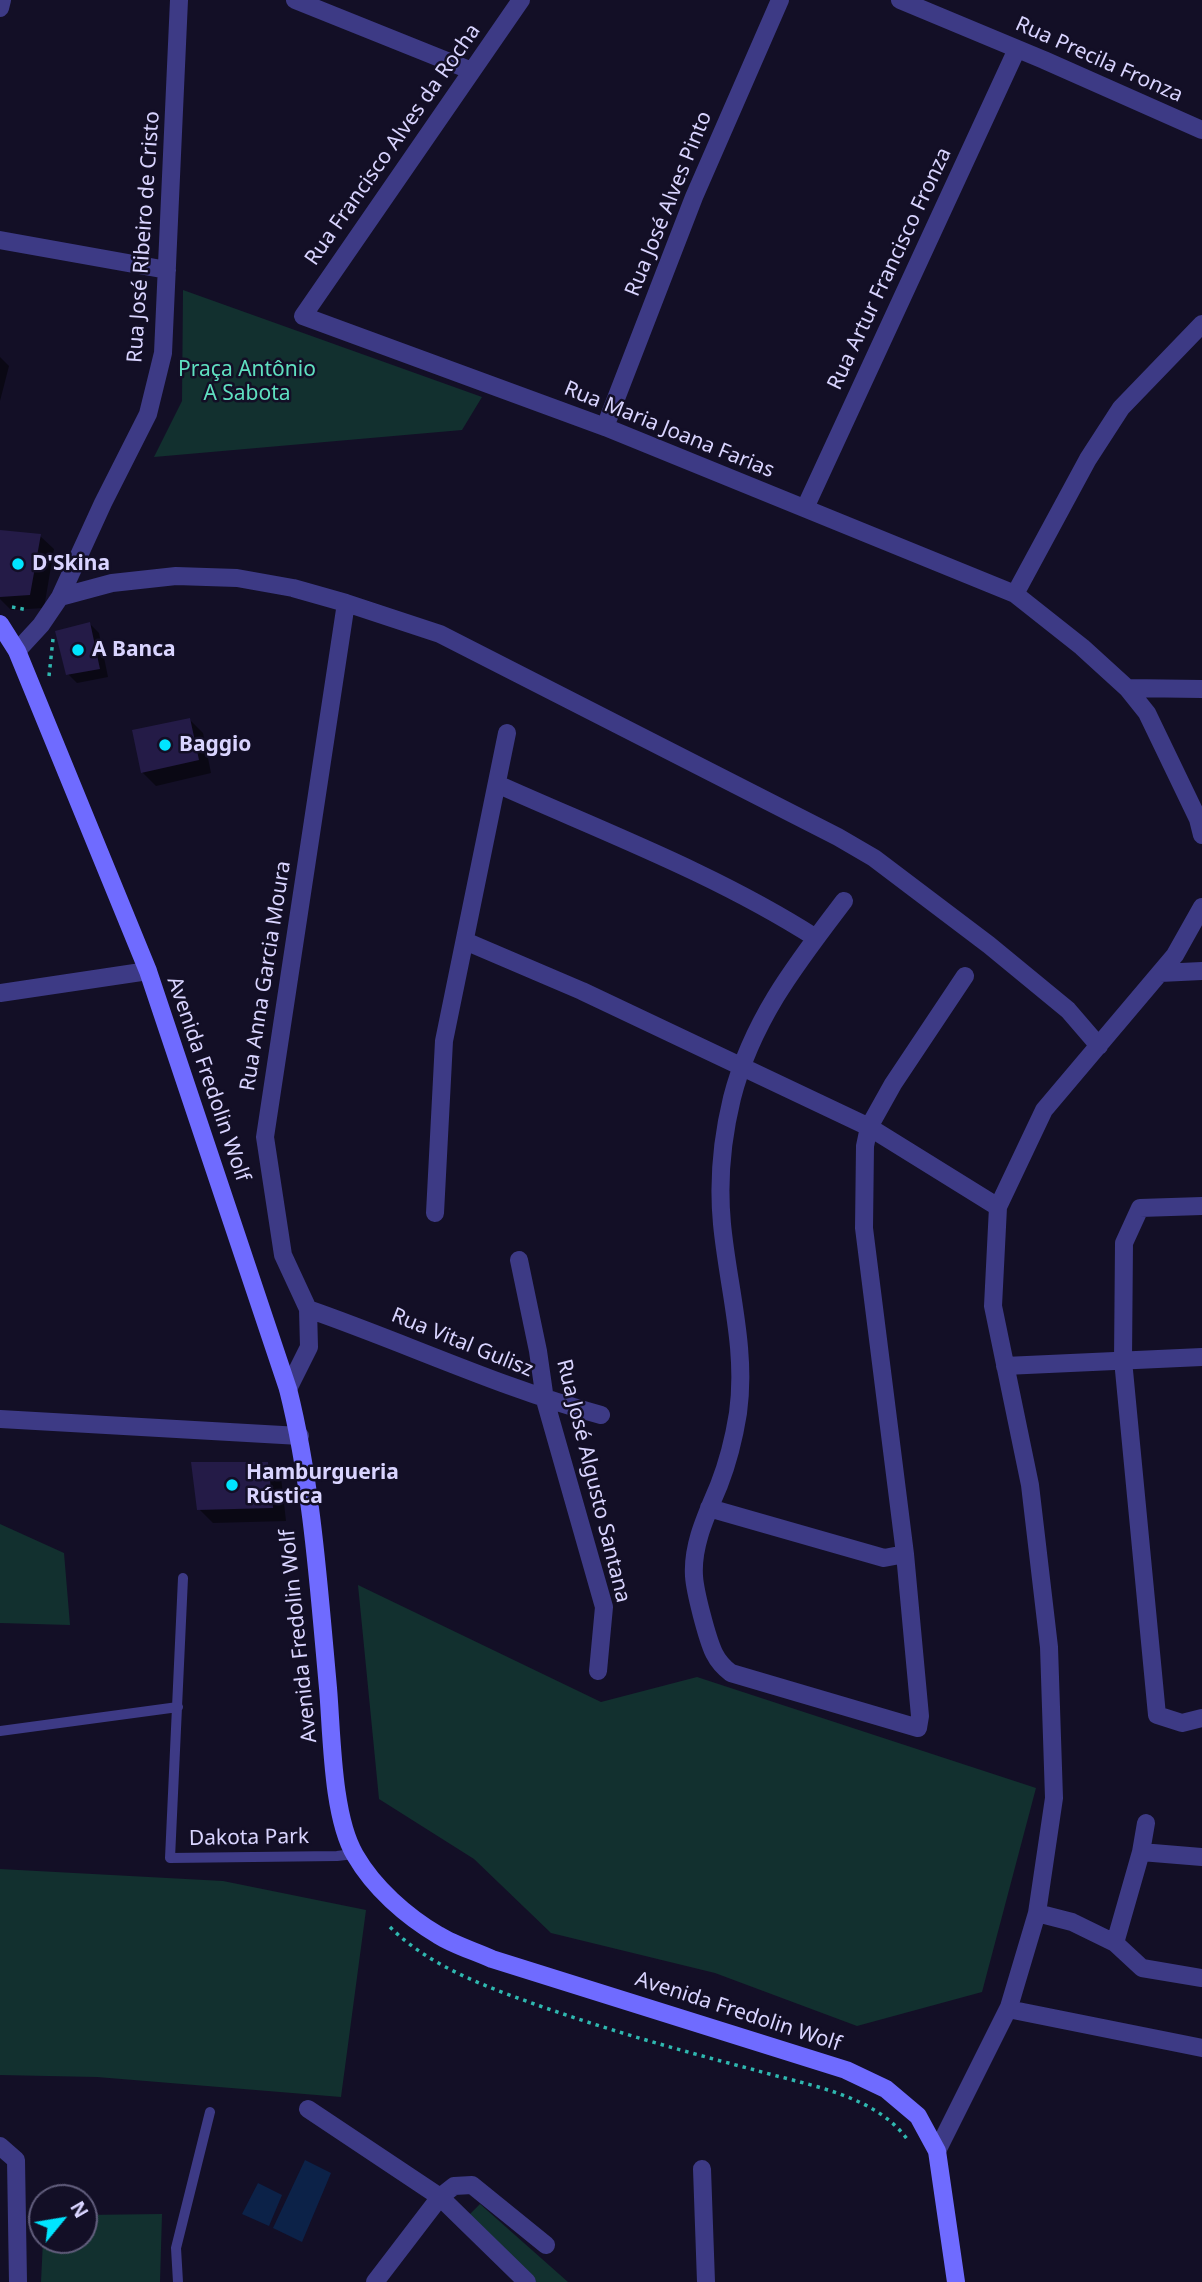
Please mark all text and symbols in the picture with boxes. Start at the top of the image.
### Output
street label: Rua Precila Fronza [1011,12,1187,108]
street label: Rua Francisco Alves da Rocha [300,20,486,270]
street label: Rua José Alves Pinto [620,108,718,300]
street label: Rua José Ribeiro de Cristo [123,110,165,364]
street label: Rua Artur Francisco Fronza [823,144,957,394]
park label: Praça Antônio A Sabota [178,357,316,407]
street label: Rua Maria Joana Farias [560,376,778,484]
place label: D'Skina [32,551,110,577]
marker: D'Skina [10,556,26,572]
place label: A Banca [92,637,176,663]
marker: A Banca [70,642,86,658]
place label: Baggio [179,732,251,758]
marker: Baggio [157,737,173,753]
street label: Rua Anna Garcia Moura [235,859,297,1093]
street label: Avenida Fredolin Wolf [161,973,255,1185]
street label: Rua Vital Gulisz [387,1303,537,1383]
street label: Rua José Algusto Santana [551,1357,635,1605]
place label: Hamburgueria Rústica [246,1460,399,1510]
marker: Hamburgueria Rústica [224,1477,240,1493]
street label: Avenida Fredolin Wolf [275,1528,323,1744]
street label: Dakota Park [189,1824,309,1852]
street label: Avenida Fredolin Wolf [632,1967,844,2057]
north arrow [28,2184,98,2254]
text: N [64,2196,95,2223]

